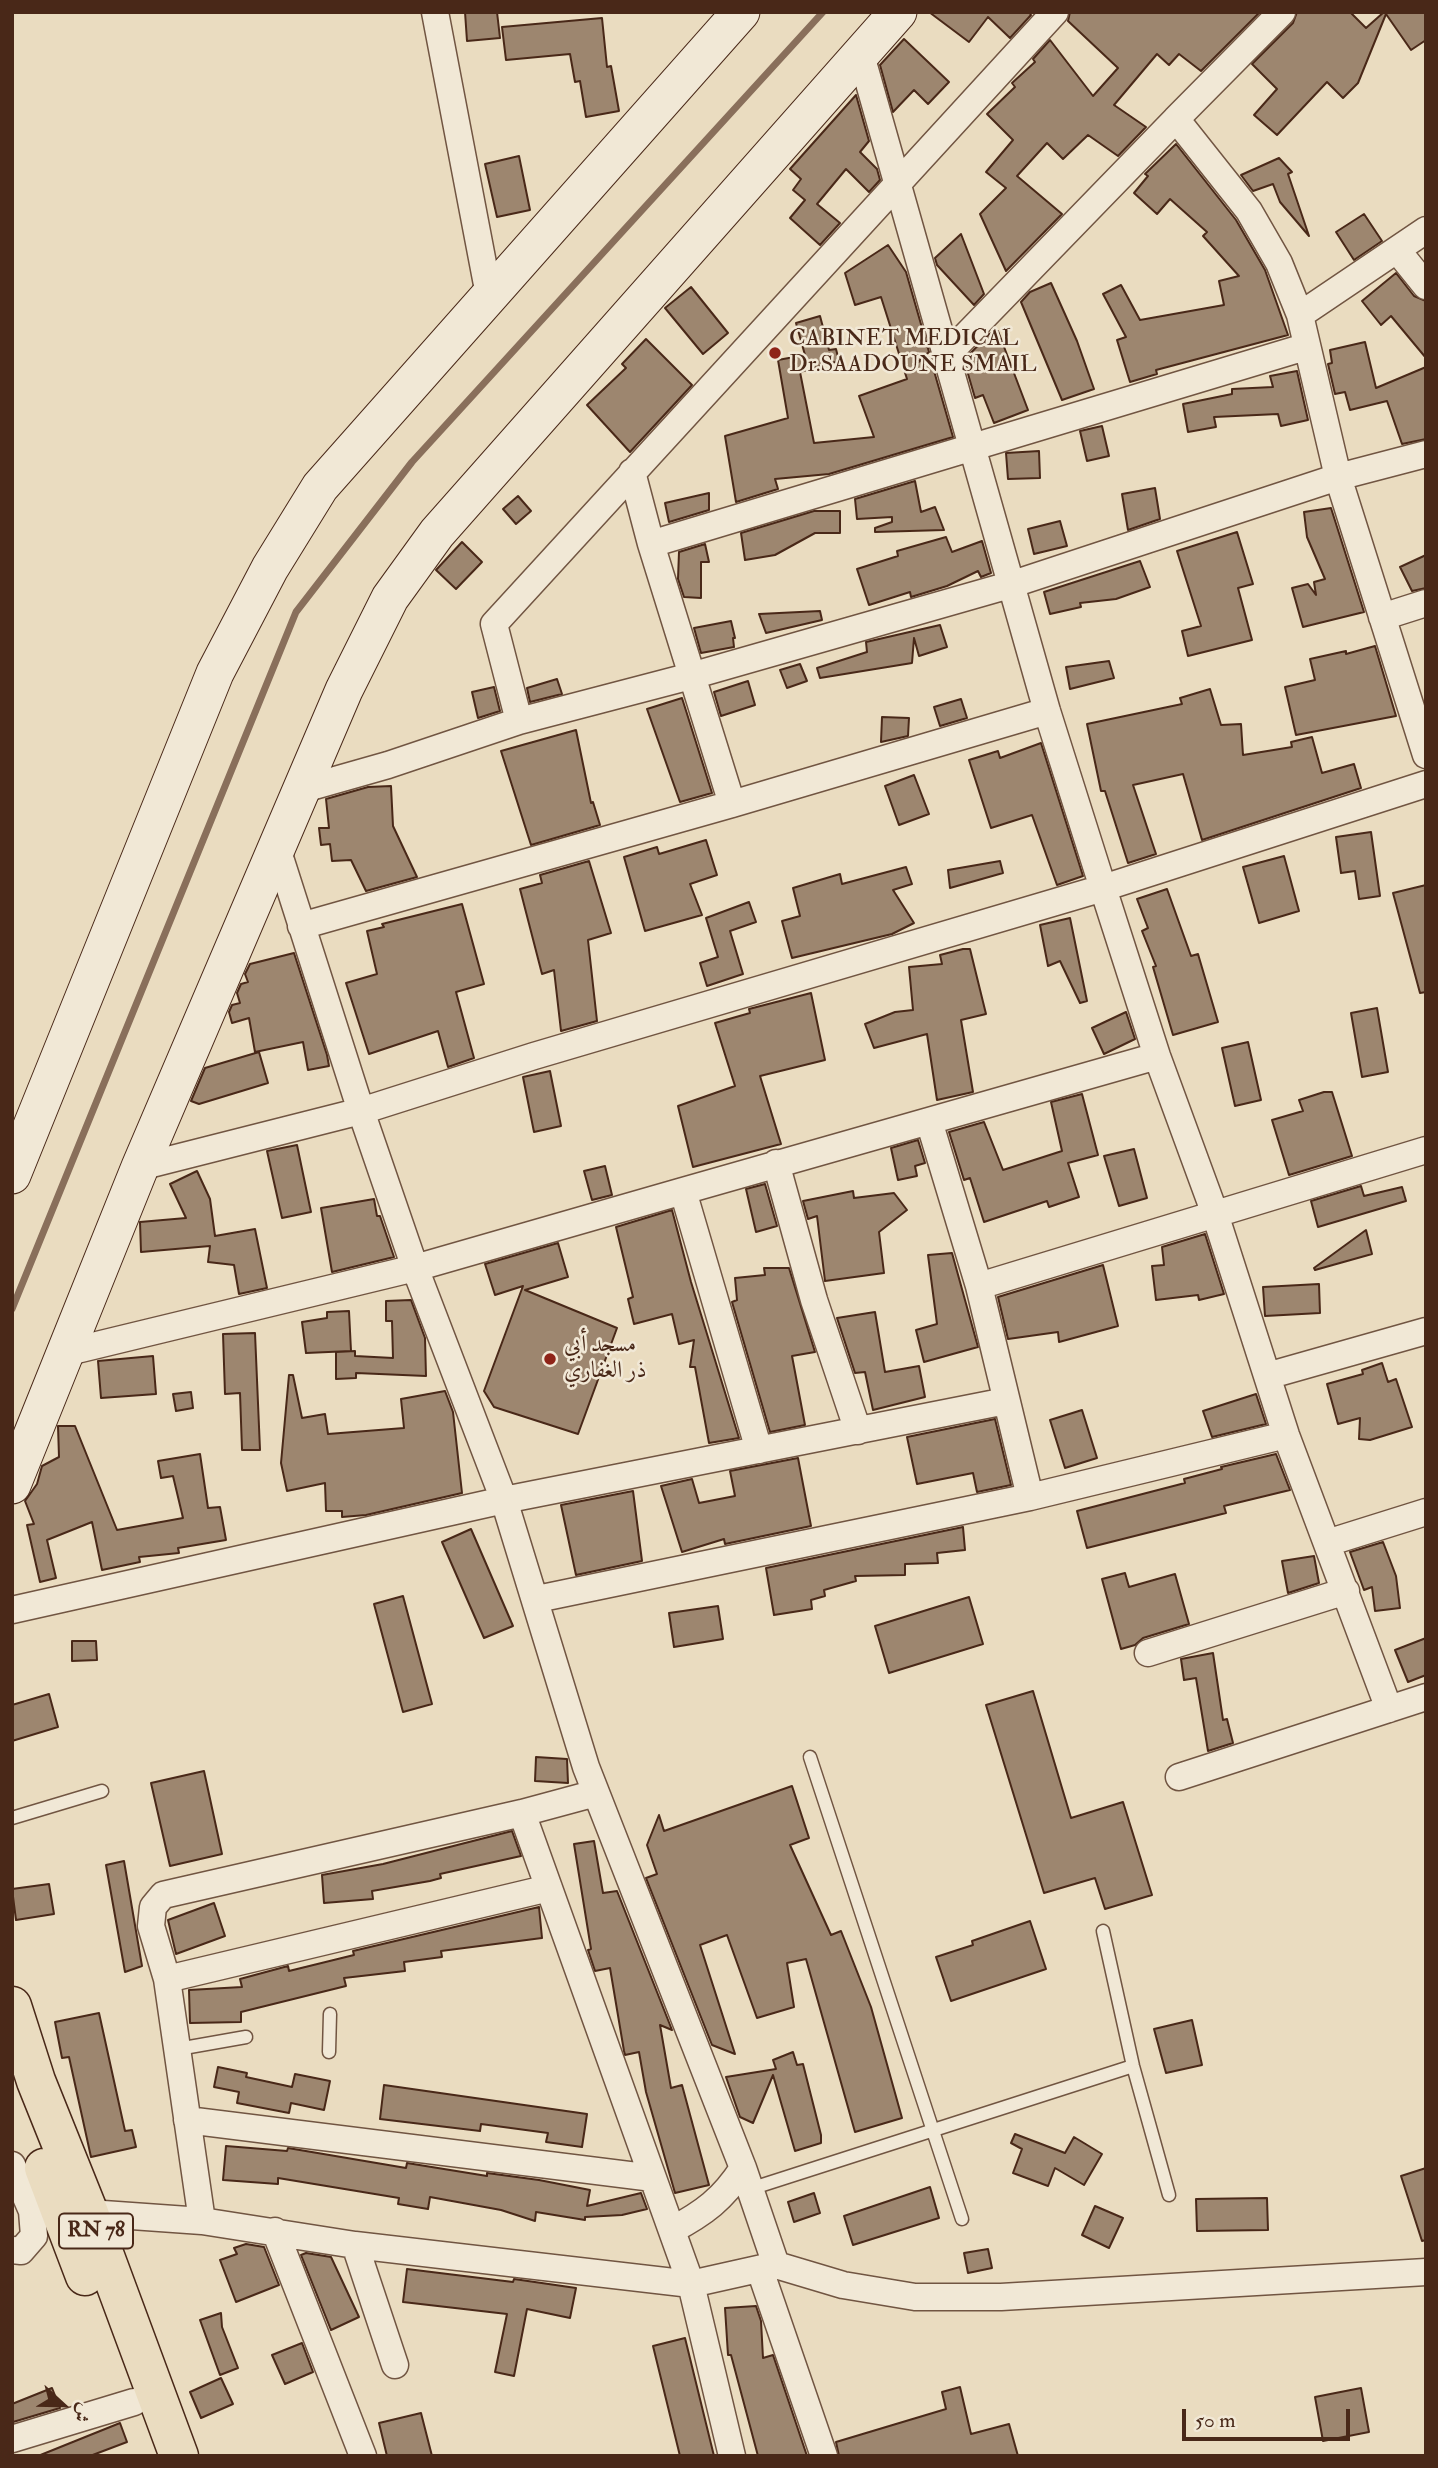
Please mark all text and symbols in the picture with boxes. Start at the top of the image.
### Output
place label: CABINET MEDICAL Dr.SAADOUNE SMAIL [789,326,1037,380]
marker: CABINET MEDICAL Dr.SAADOUNE SMAIL [767,345,783,361]
place label: مسجد أبي ذر الغفاري [564,1332,647,1386]
marker: مسجد أبي ذر الغفاري [542,1351,558,1367]
road number: RN 78 [59,2214,133,2248]
north arrow [28,2370,98,2440]
scale bar [1186,2394,1354,2438]
text: ش [68,2400,97,2426]
text: 50 m [1195,2407,1236,2434]

